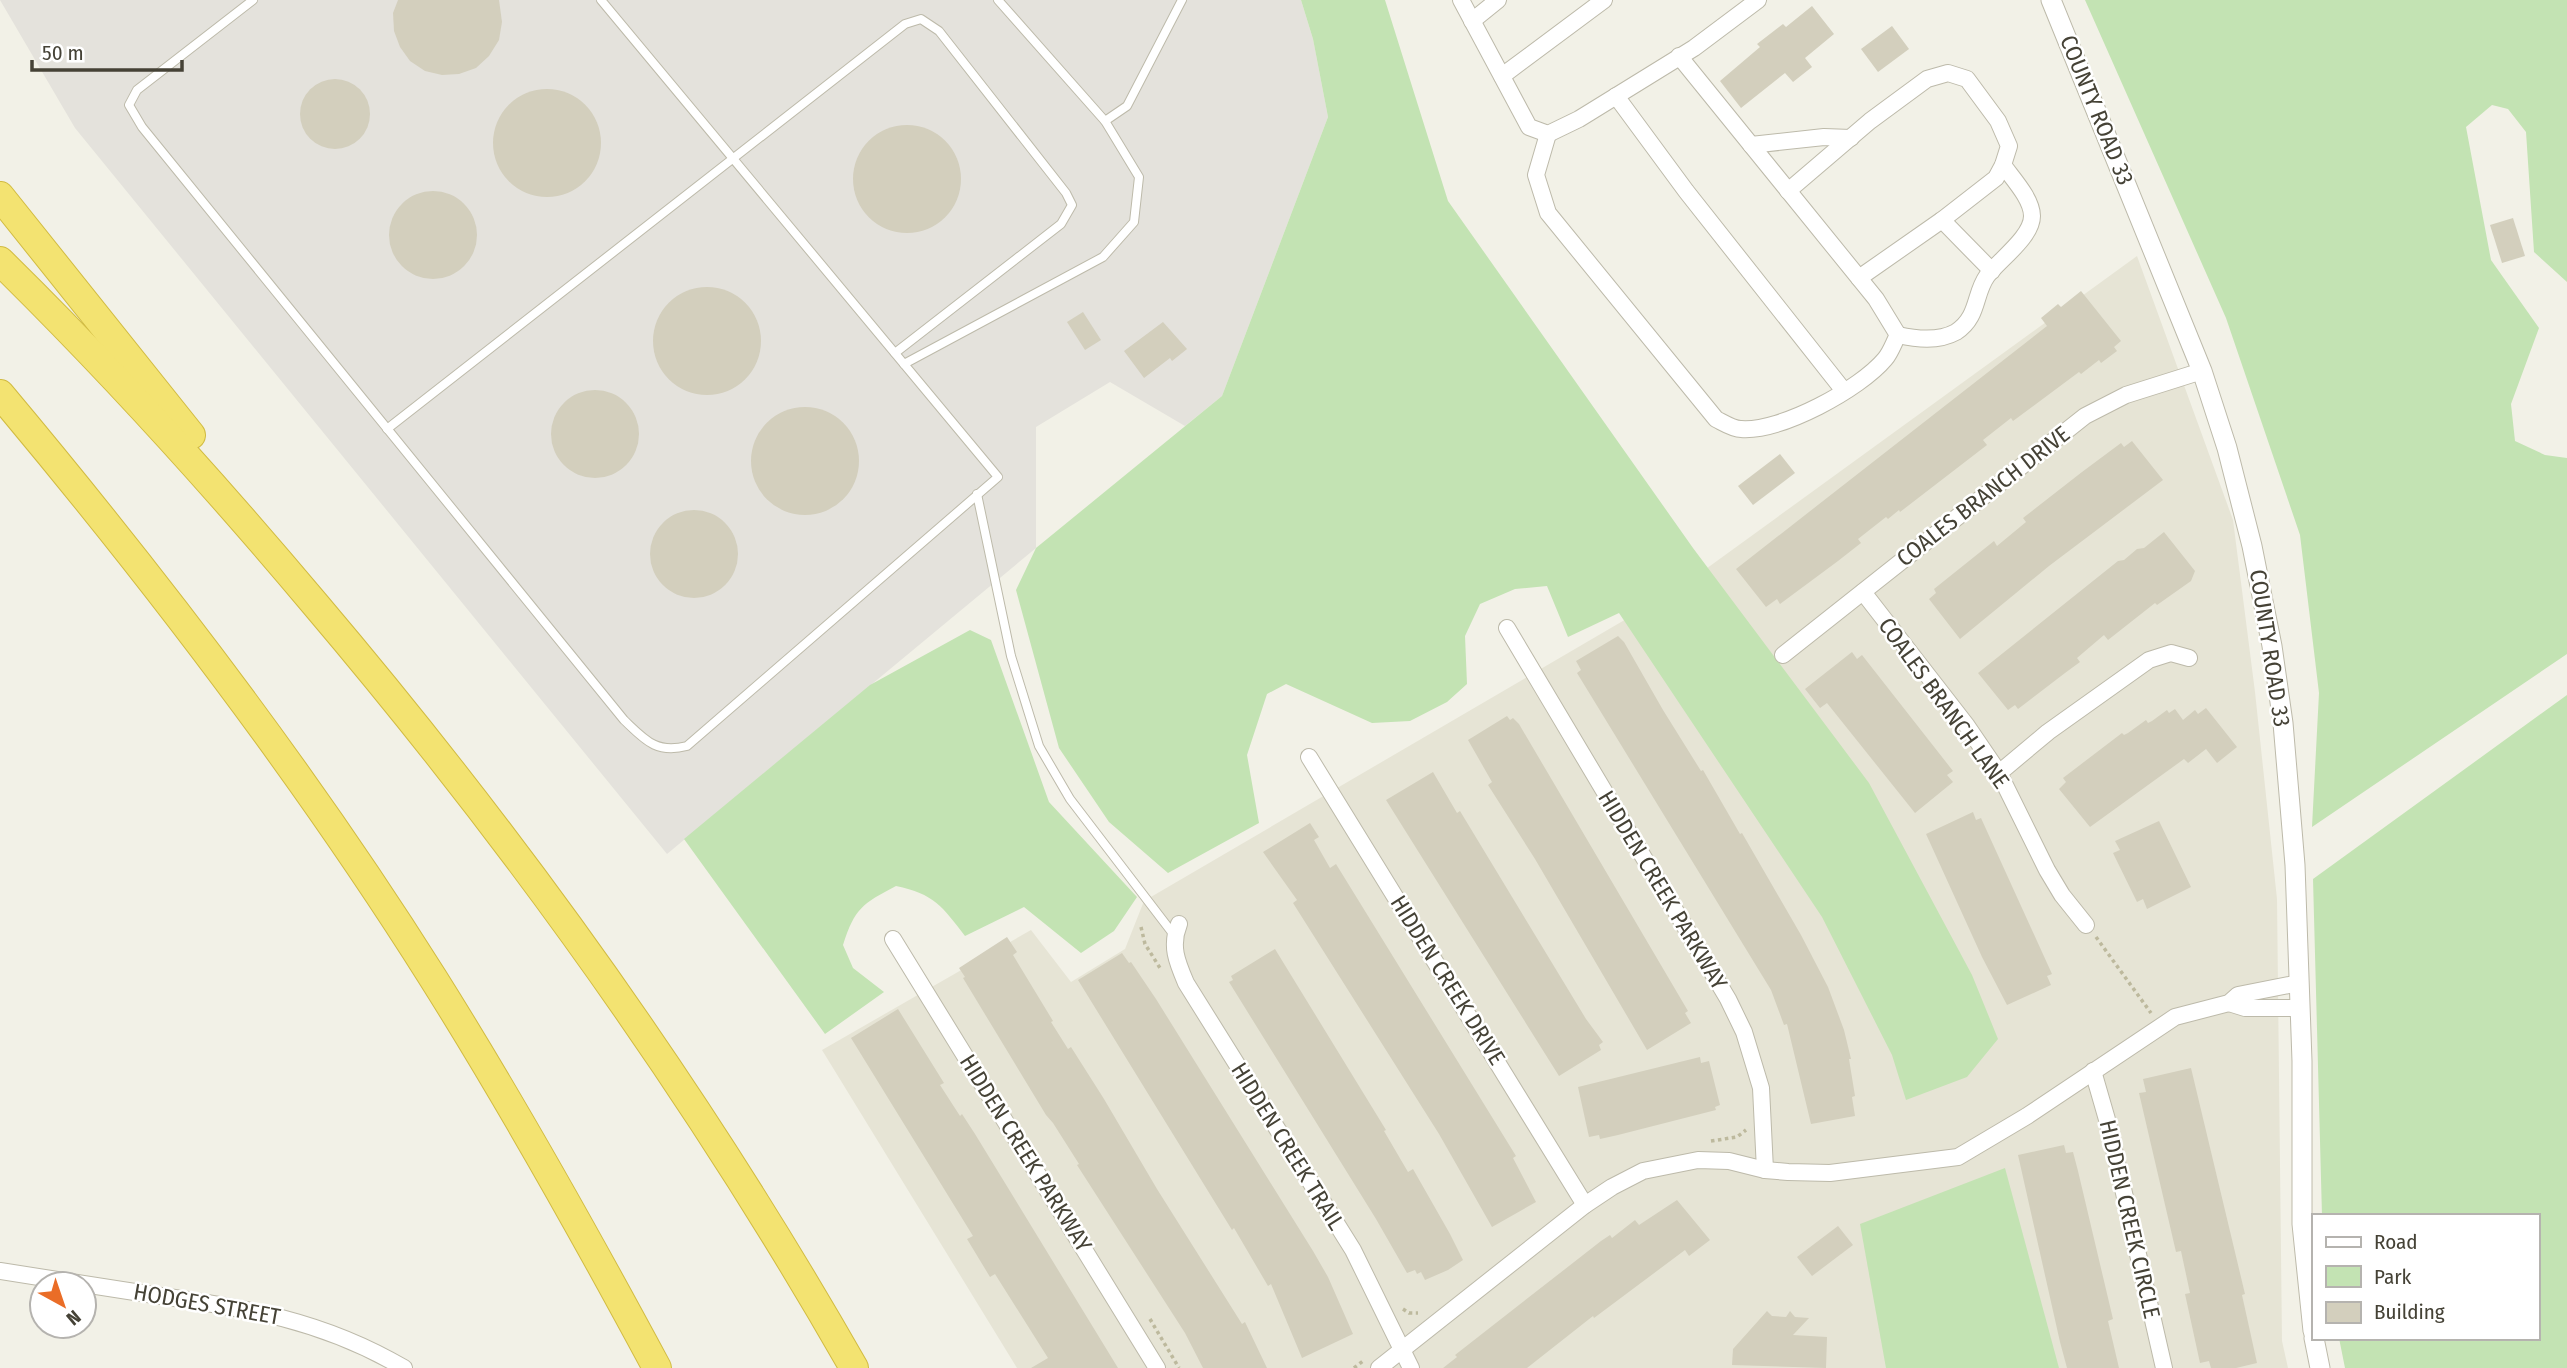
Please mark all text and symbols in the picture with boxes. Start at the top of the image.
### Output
scale bar [32,28,182,72]
street label: COUNTY ROAD 33 [2054,31,2140,189]
text: 50 m [42,40,84,66]
street label: COALES BRANCH DRIVE [1891,420,2075,572]
street label: COUNTY ROAD 33 [2244,567,2296,729]
street label: COALES BRANCH LANE [1873,612,2015,794]
street label: HIDDEN CREEK PARKWAY [1592,785,1734,995]
street label: HIDDEN CREEK DRIVE [1385,890,1511,1070]
street label: HIDDEN CREEK PARKWAY [954,1049,1098,1257]
street label: HIDDEN CREEK TRAIL [1225,1057,1351,1235]
street label: HIDDEN CREEK CIRCLE [2094,1117,2166,1321]
legend [2312,1214,2539,1340]
text: Road [2374,1229,2418,1255]
text: Park [2374,1264,2412,1290]
north arrow [28,1270,98,1340]
street label: HODGES STREET [131,1277,283,1331]
text: Building [2374,1299,2445,1325]
text: N [62,1305,85,1330]

